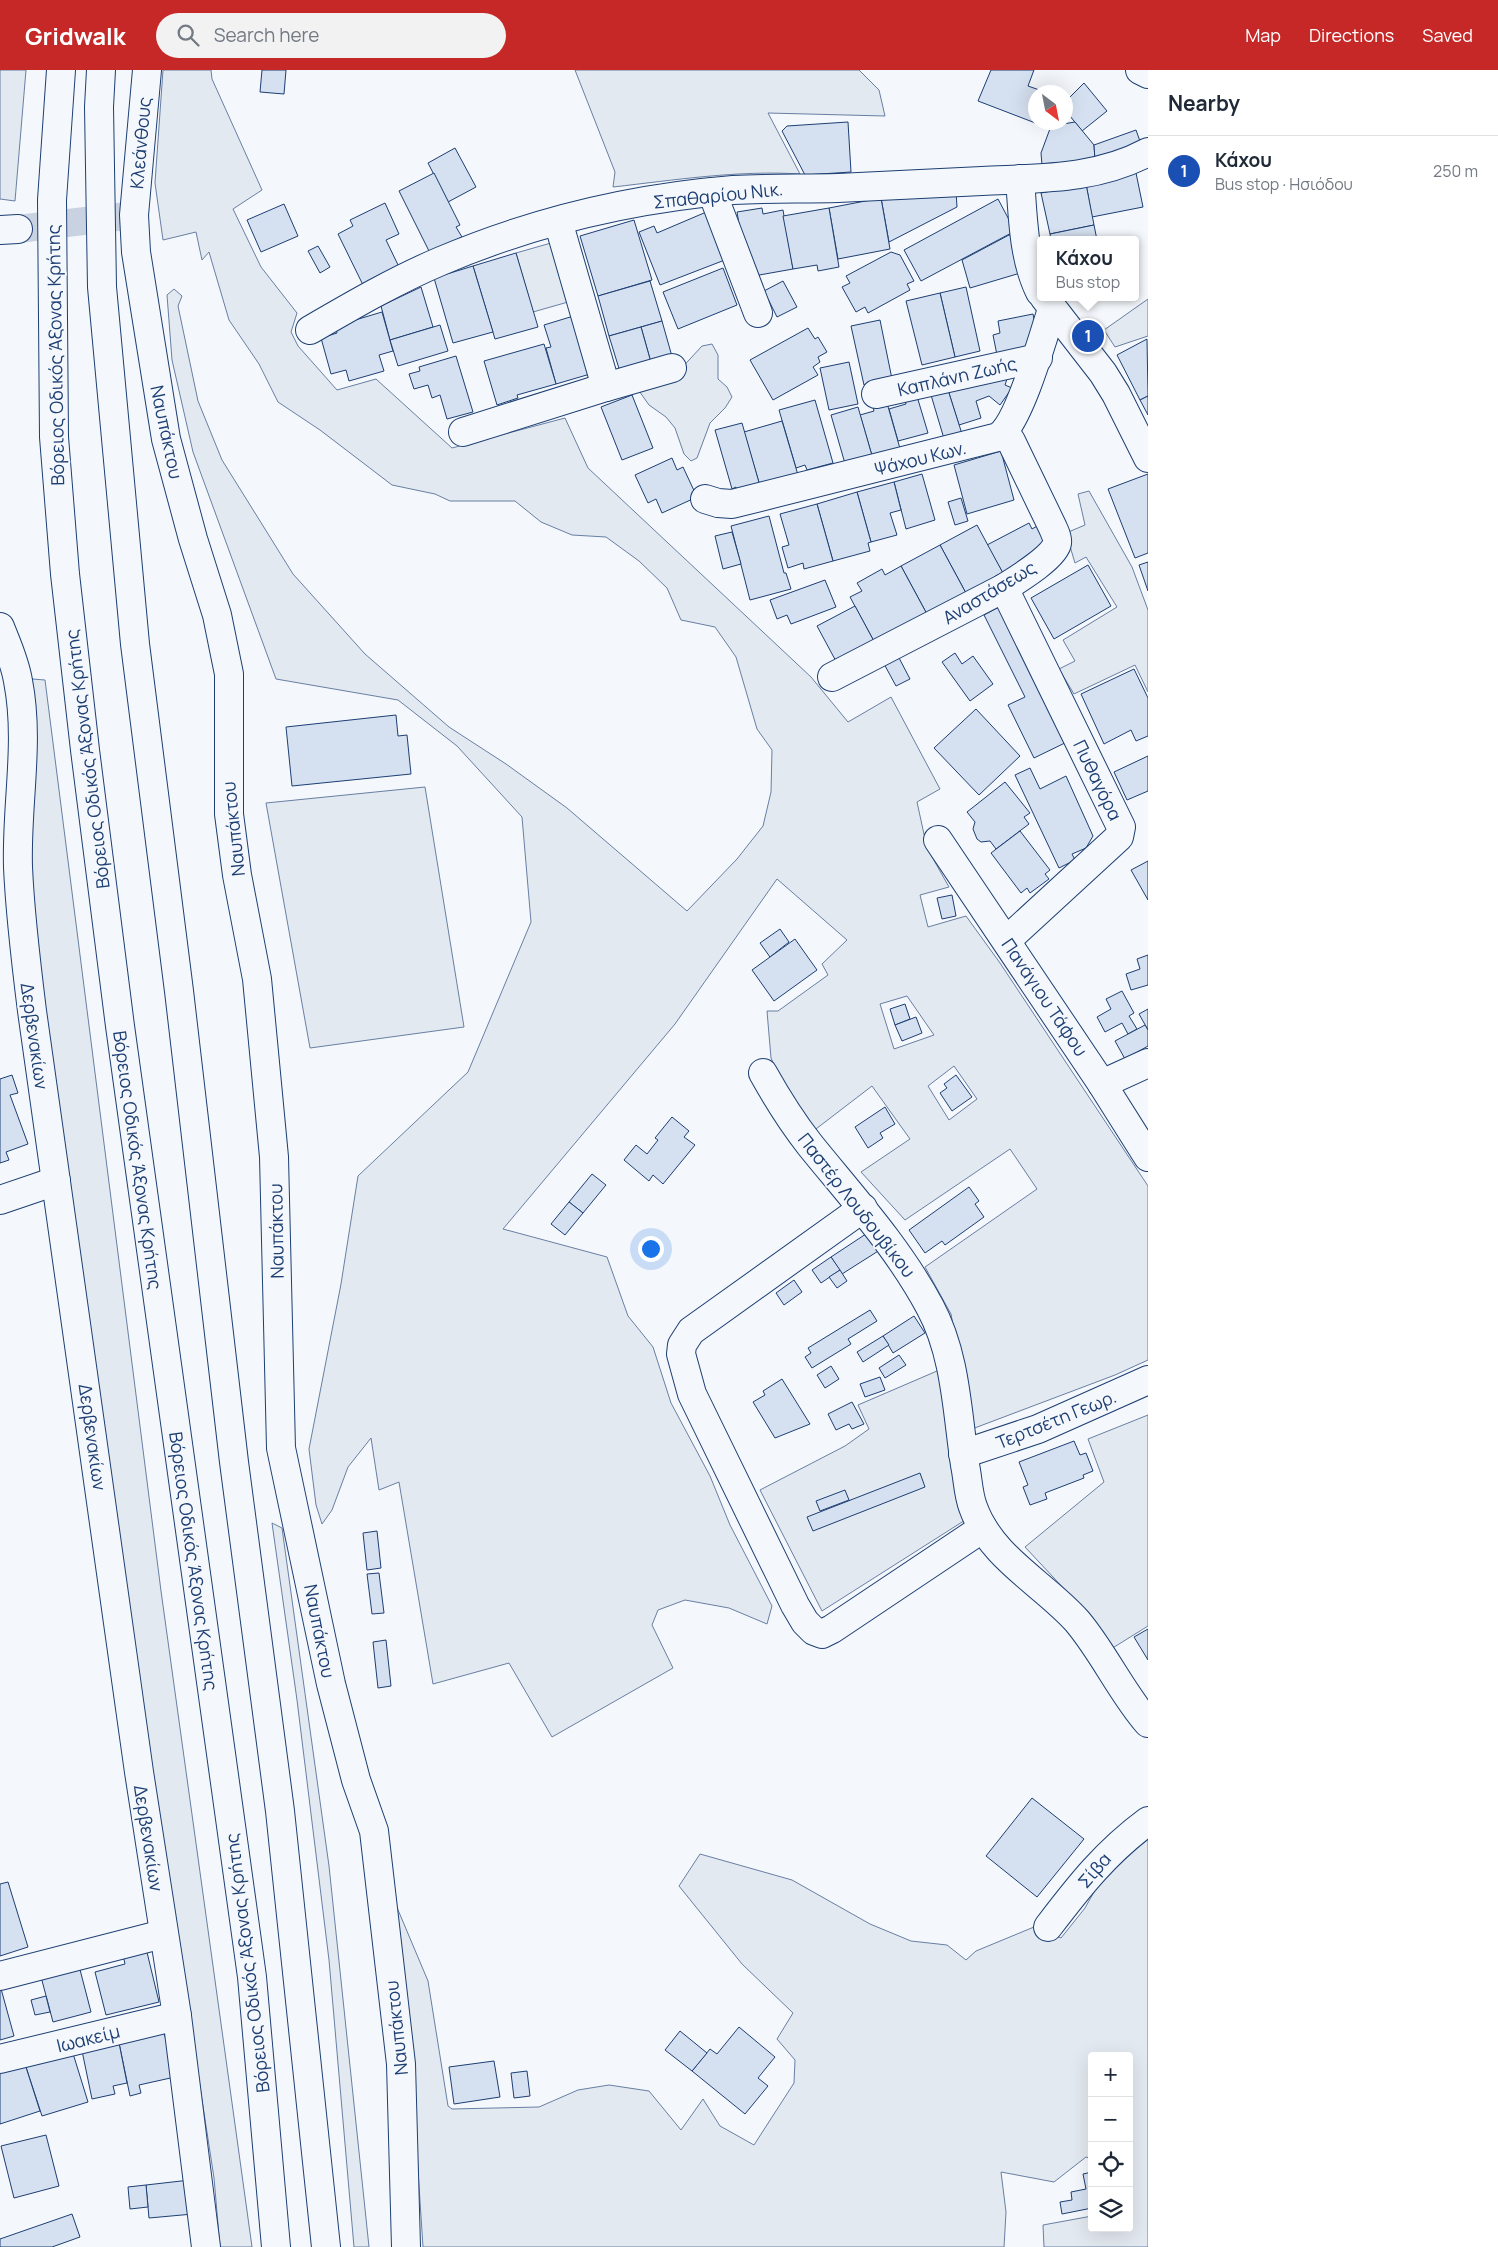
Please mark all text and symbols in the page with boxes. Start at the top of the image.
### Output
search box [156,13,506,58]
text: Gridwalk [25,19,126,52]
icon: search [174,21,202,49]
text: Search here [214,22,319,48]
text: Map [1245,23,1281,47]
text: Directions [1309,23,1394,47]
text: Saved [1422,23,1473,47]
north arrow [1028,85,1073,130]
text: Nearby [1168,89,1240,117]
street label: Κλεάνθους [124,96,156,190]
text: Κάχου [1215,147,1272,173]
text: 1 [1180,160,1188,182]
text: 250 m [1433,160,1478,182]
text: Bus stop · Ησιόδου [1215,173,1353,195]
street label: Σπαθαρίου Νικ. [652,176,784,214]
street label: Βόρειος Οδικός Άξονας Κρήτης [41,224,69,486]
popup [1037,236,1139,301]
text: Κάχου [1056,245,1113,271]
text: Bus stop [1056,271,1120,293]
pin: 1 [1072,317,1104,355]
street label: Καπλάνη Ζωής [895,351,1019,401]
street label: Ναυπάκτου [145,383,189,481]
street label: Ψάχου Κων. [872,435,968,481]
street label: Αναστάσεως [938,555,1040,629]
street label: Βόρειος Οδικός Άξονας Κρήτης [59,628,115,890]
street label: Πυθαγόρα [1068,736,1128,824]
street label: Ναυπάκτου [216,780,250,878]
street label: Πανάγιου Τάφου [997,933,1093,1061]
street label: Δερβενακίων [16,981,54,1091]
street label: Βόρειος Οδικός Άξονας Κρήτης [108,1029,168,1291]
street label: Παστέρ Λουδουβίκου [793,1128,921,1282]
street label: Ναυπάκτου [263,1183,289,1279]
your location [638,1236,664,1262]
street label: Δερβενακίων [74,1382,112,1492]
street label: Τερτσέτη Γεωρ. [992,1384,1120,1454]
street label: Βόρειος Οδικός Άξονας Κρήτης [164,1430,224,1692]
street label: Ναυπάκτου [299,1582,341,1680]
street label: Δερβενακίων [129,1783,169,1893]
street label: Βόρειος Οδικός Άξονας Κρήτης [219,1832,275,2094]
street label: Σίβα [1072,1847,1116,1893]
street label: Ναυπάκτου [379,1979,413,2077]
street label: Ιωακείμ [54,2019,122,2057]
map controls [1088,2052,1133,2232]
button: + [1088,2052,1133,2097]
button: − [1088,2097,1133,2142]
button: locate [1088,2142,1133,2187]
button: layers [1088,2187,1133,2232]

